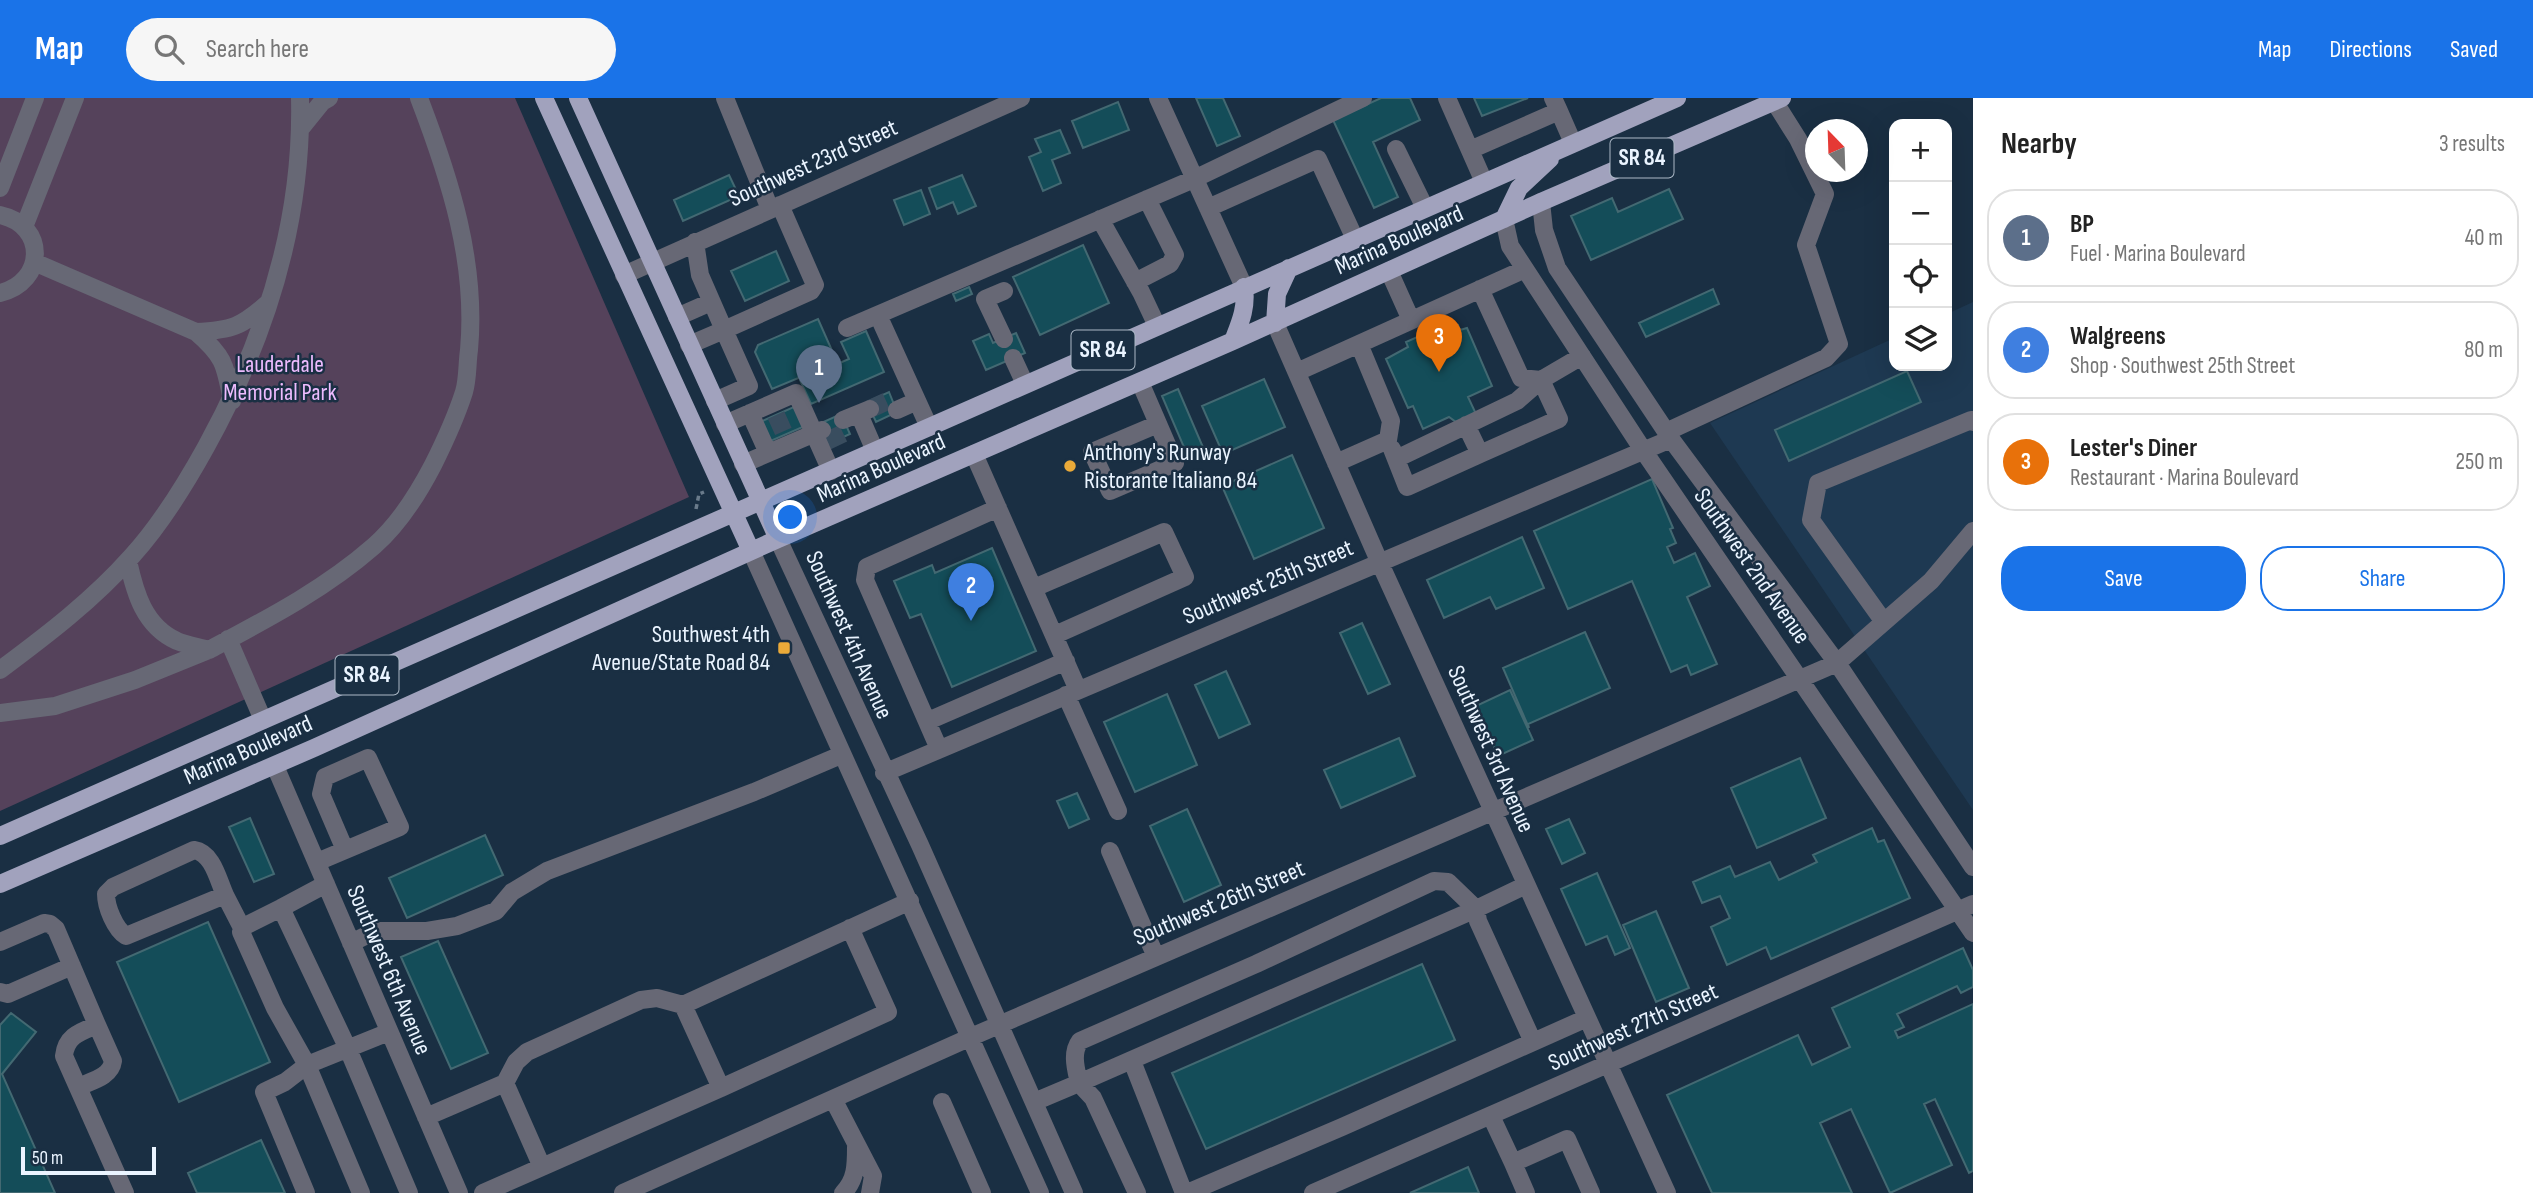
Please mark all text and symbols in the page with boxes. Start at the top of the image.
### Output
search box [126,18,616,81]
text: Map [35,29,84,69]
icon: search [150,30,188,68]
text: Search here [206,34,309,65]
text: Map [2258,35,2291,64]
text: Directions [2329,35,2412,64]
text: Saved [2450,35,2498,64]
street label: Southwest 23rd Street [724,113,902,213]
north arrow [1805,119,1868,182]
map controls [1889,119,1952,371]
button: + [1889,119,1952,182]
text: Nearby [2001,126,2077,162]
text: 3 results [2439,130,2505,158]
road number: SR 84 [1610,138,1674,178]
button: − [1889,182,1952,245]
street label: Marina Boulevard [1330,199,1468,281]
text: BP [2070,209,2094,240]
text: 1 [2021,224,2031,252]
text: 40 m [2465,224,2503,252]
text: Fuel · Marina Boulevard [2070,240,2245,268]
button: locate [1889,245,1952,308]
button: layers [1889,308,1952,371]
pin: 3 [1416,314,1462,372]
text: Walgreens [2070,321,2166,352]
road number: SR 84 [1072,330,1134,370]
text: 2 [2021,336,2031,364]
text: 80 m [2464,336,2503,364]
pin: 1 [796,345,842,403]
park label: Lauderdale Memorial Park [223,350,337,407]
text: Shop · Southwest 25th Street [2070,352,2295,380]
street label: Marina Boulevard [812,427,950,509]
text: Lester's Diner [2070,433,2197,464]
place label: Anthony's Runway Ristorante Italiano 84 [1083,438,1257,495]
text: 3 [2021,448,2031,476]
text: 250 m [2456,448,2503,476]
marker: Anthony's Runway Ristorante Italiano 84 [1062,458,1078,474]
text: Restaurant · Marina Boulevard [2070,464,2299,492]
street label: Southwest 2nd Avenue [1688,483,1816,649]
your location [773,500,807,534]
street label: Southwest 25th Street [1178,533,1358,631]
button: Save [2001,546,2246,611]
button: Share [2260,546,2505,611]
street label: Southwest 4th Avenue [799,547,899,723]
pin: 2 [948,563,994,621]
place label: Southwest 4th Avenue/State Road 84 [591,620,770,677]
marker: Southwest 4th Avenue/State Road 84 [776,640,792,656]
road number: SR 84 [336,656,398,694]
street label: Southwest 3rd Avenue [1441,661,1541,837]
street label: Marina Boulevard [179,709,317,791]
street label: Southwest 26th Street [1129,854,1309,952]
street label: Southwest 6th Avenue [340,881,438,1059]
street label: Southwest 27th Street [1544,977,1722,1077]
scale bar [21,1144,156,1176]
text: 50 m [32,1147,63,1170]

